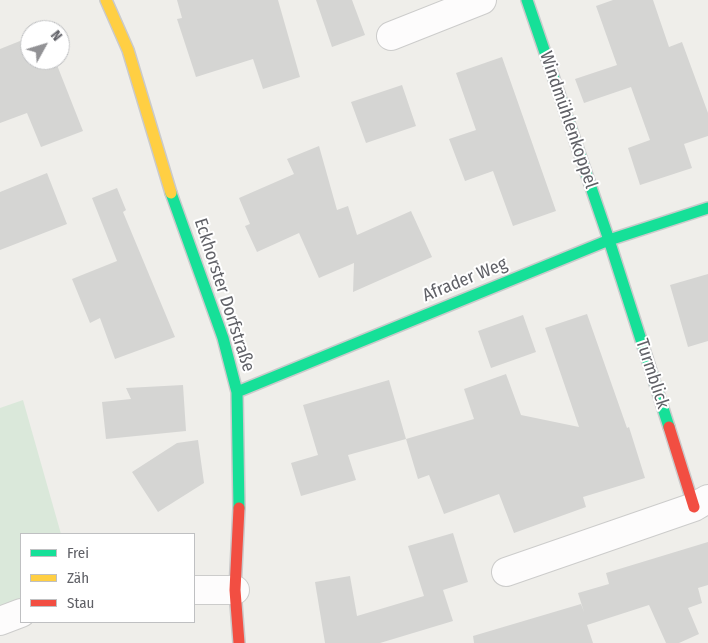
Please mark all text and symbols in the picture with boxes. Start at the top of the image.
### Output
north arrow [20,20,70,70]
text: N [47,27,66,44]
street label: Windmühlenkoppel [534,49,602,191]
street label: Eckhorster Dorfstraße [189,216,259,374]
street label: Afrader Weg [420,253,510,307]
street label: Turmblick [631,336,673,412]
legend [20,533,195,623]
text: Frei [67,544,89,562]
text: Zäh [67,569,89,587]
text: Stau [67,594,94,612]

